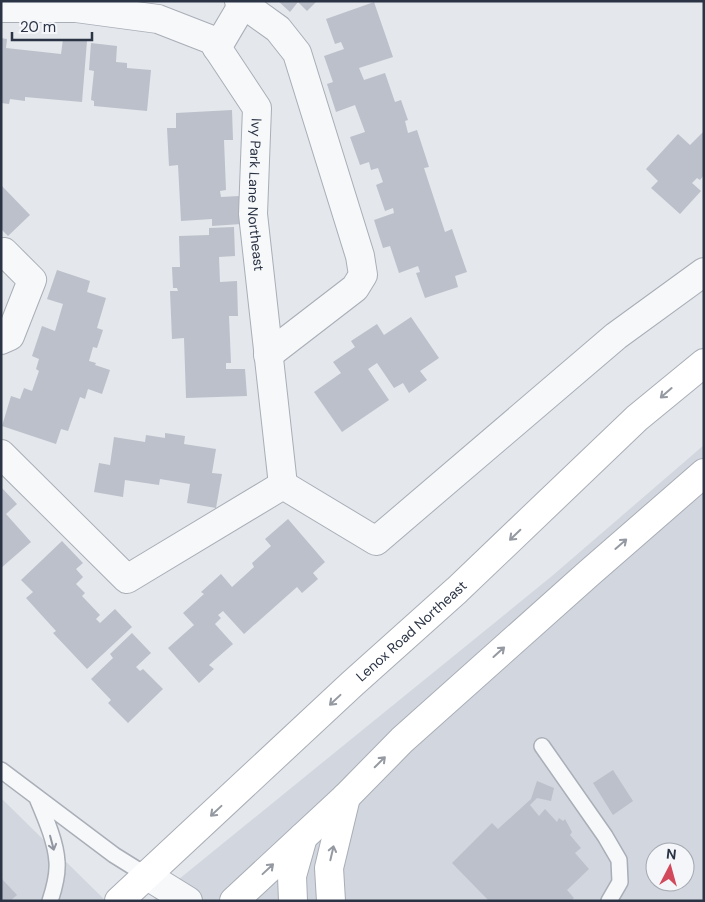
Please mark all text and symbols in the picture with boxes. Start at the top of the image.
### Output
scale bar [12,10,92,42]
text: 20 m [20,17,56,37]
street label: Ivy Park Lane Northeast [244,118,268,272]
one-way arrow [660,388,673,399]
one-way arrow [508,529,521,541]
one-way arrow [614,539,627,550]
street label: Lenox Road Northeast [352,577,470,685]
one-way arrow [493,646,506,658]
one-way arrow [328,694,341,706]
one-way arrow [374,756,386,768]
one-way arrow [210,805,223,817]
one-way arrow [48,834,58,850]
north arrow [645,842,695,892]
one-way arrow [328,845,337,861]
text: N [665,845,677,864]
one-way arrow [262,863,275,875]

